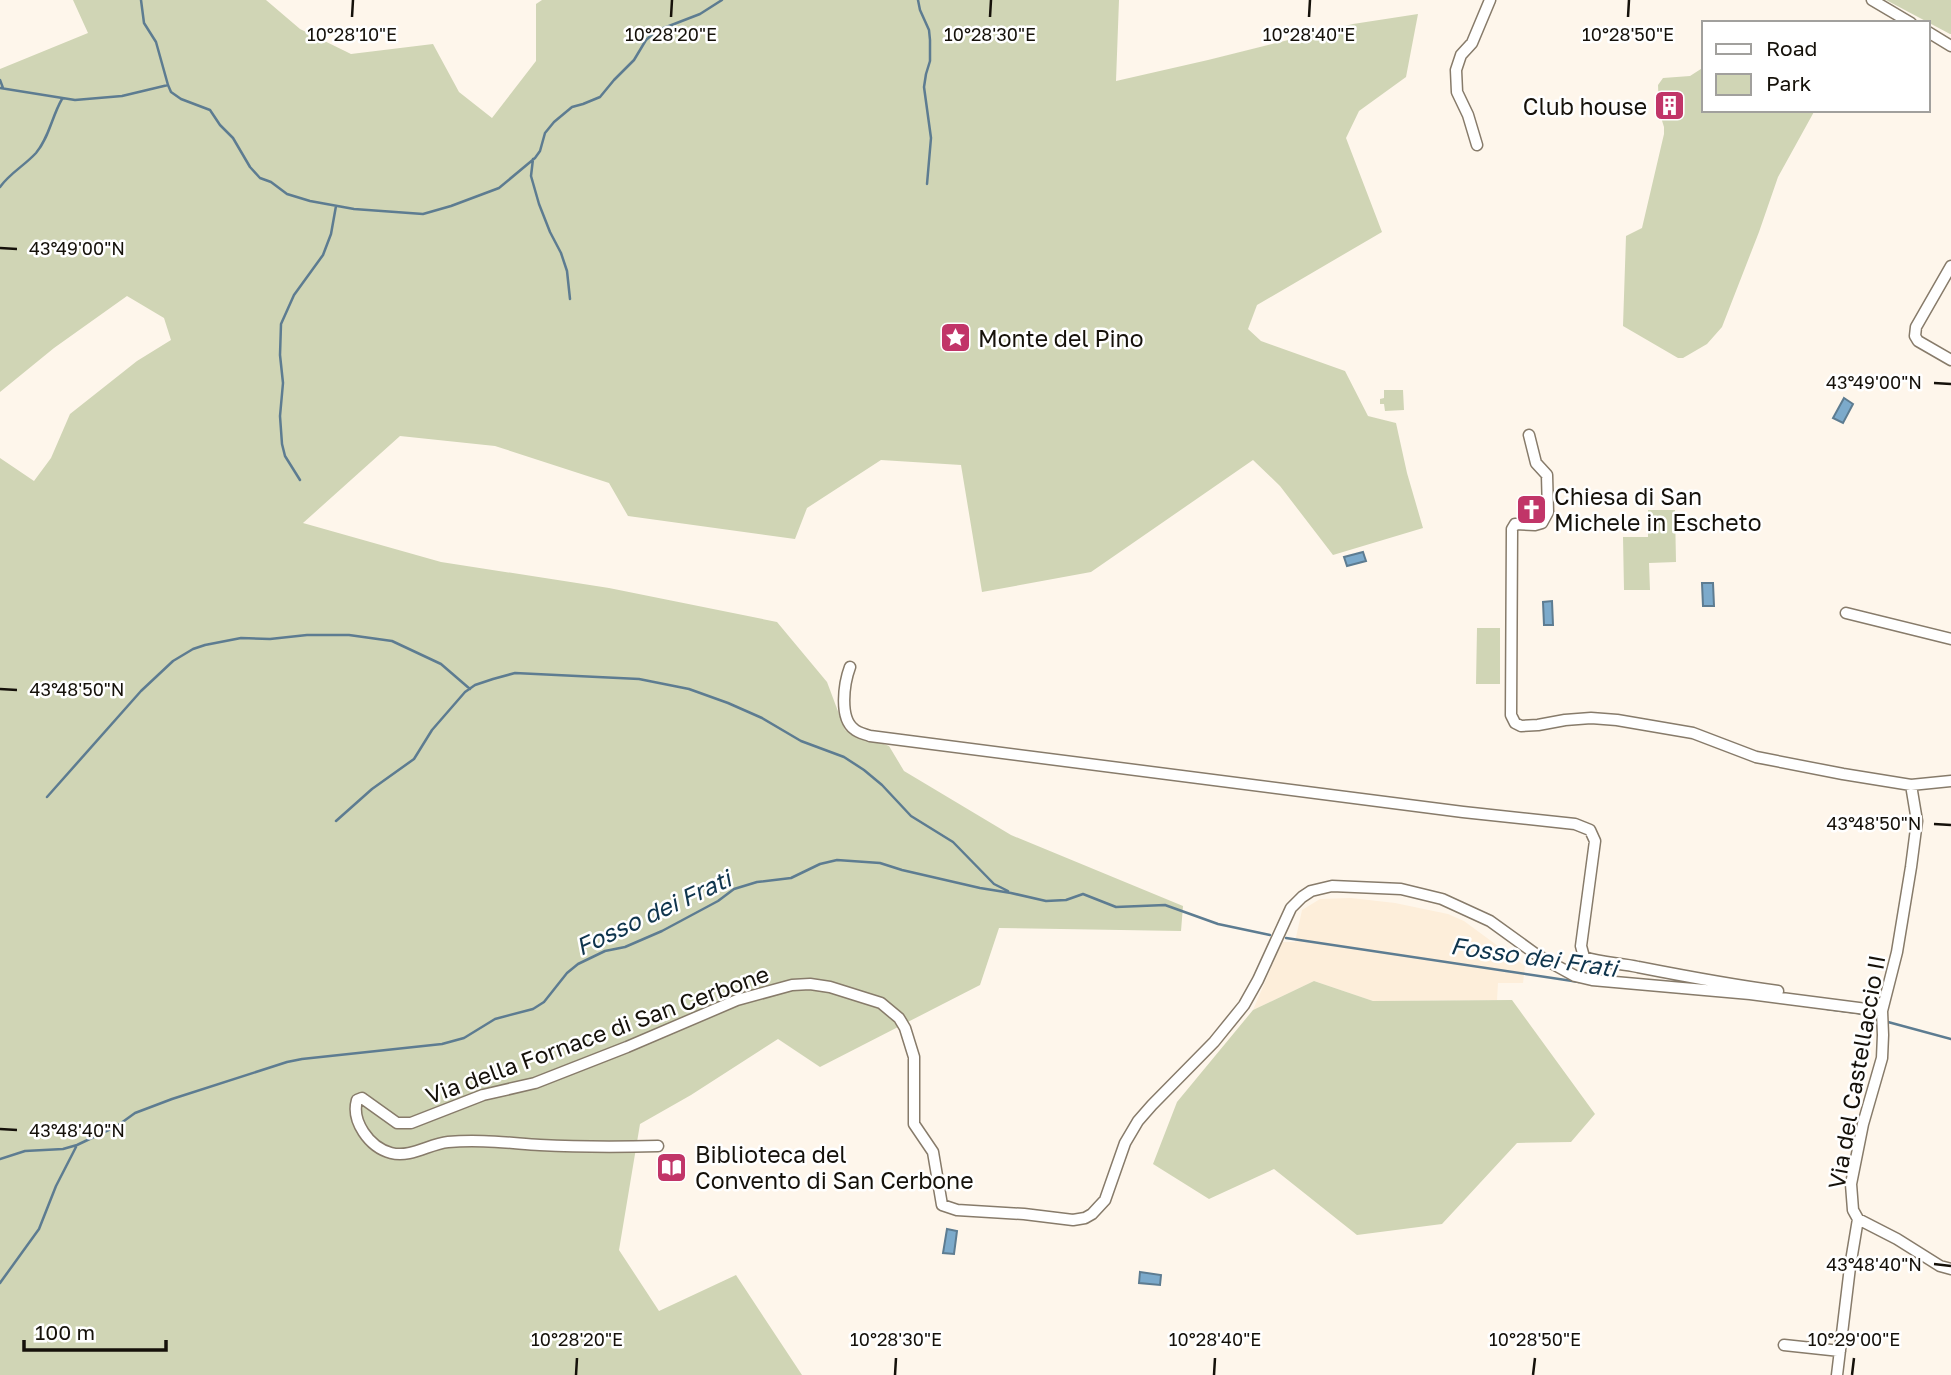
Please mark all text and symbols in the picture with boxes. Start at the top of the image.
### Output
legend [1702,21,1930,112]
text: 10°28'10"E [307,23,397,45]
text: 10°28'20"E [625,23,717,45]
text: 10°28'30"E [944,23,1036,45]
text: 10°28'40"E [1263,23,1355,45]
text: 10°28'50"E [1582,23,1674,45]
text: Road [1766,35,1817,61]
text: Park [1766,70,1812,96]
building icon: Club house [1653,89,1687,123]
place label: Club house [1523,92,1647,120]
text: 43°49'00"N [29,237,125,259]
place icon: Monte del Pino [938,321,972,355]
place label: Monte del Pino [978,324,1144,352]
text: 43°49'00"N [1826,371,1922,393]
place label: Chiesa di San Michele in Escheto [1554,482,1761,536]
church icon: Chiesa di San Michele in Escheto [1514,492,1548,526]
text: 43°48'50"N [29,678,125,700]
text: 43°48'50"N [1826,812,1922,834]
water label: Fosso dei Frati [571,862,738,961]
water label: Fosso dei Frati [1449,930,1622,982]
street label: Via del Castellaccio II [1822,953,1890,1191]
street label: Via della Fornace di San Cerbone [422,959,772,1109]
text: 43°48'40"N [29,1119,125,1141]
place label: Biblioteca del Convento di San Cerbone [695,1140,974,1194]
library icon: Biblioteca del Convento di San Cerbone [655,1150,689,1184]
text: 43°48'40"N [1826,1253,1922,1275]
scale bar [24,1308,166,1352]
text: 100 m [35,1319,95,1345]
text: 10°28'20"E [531,1328,623,1350]
text: 10°28'30"E [850,1328,942,1350]
text: 10°28'40"E [1169,1328,1261,1350]
text: 10°28'50"E [1489,1328,1581,1350]
text: 10°29'00"E [1808,1328,1900,1350]

